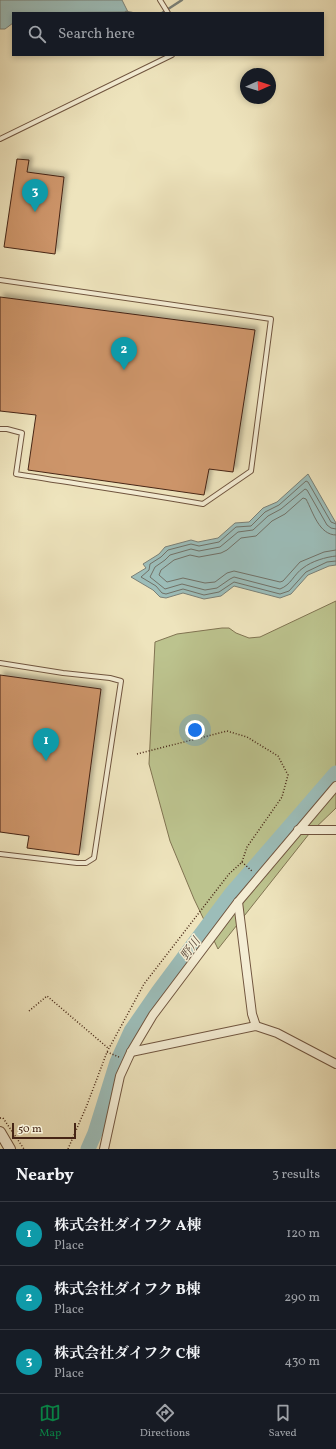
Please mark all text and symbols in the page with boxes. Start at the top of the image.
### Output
search box [12,12,324,56]
icon: search [26,23,48,45]
text: Search here [58,24,135,45]
north arrow [240,68,276,104]
pin: 3 [22,179,48,212]
pin: 2 [111,337,137,370]
your location [185,720,205,740]
pin: 1 [33,728,59,761]
water label: 野川 [177,933,206,963]
scale bar [12,1121,76,1140]
text: 50 m [18,1122,42,1137]
text: Nearby [16,1164,74,1187]
text: 3 results [272,1166,320,1184]
text: 株式会社ダイフク A棟 [54,1216,201,1237]
text: 1 [26,1225,32,1243]
text: 120 m [286,1225,320,1243]
text: Place [54,1237,84,1255]
text: 株式会社ダイフク B棟 [54,1280,201,1301]
text: 2 [26,1289,32,1307]
text: 290 m [284,1289,320,1307]
text: Place [54,1301,84,1319]
text: 株式会社ダイフク C棟 [54,1344,200,1365]
text: 3 [26,1353,32,1371]
text: 430 m [284,1353,320,1371]
text: Place [54,1365,84,1383]
tab: Map [39,1402,61,1441]
tab: Directions [140,1402,190,1441]
tab: Saved [268,1402,297,1441]

